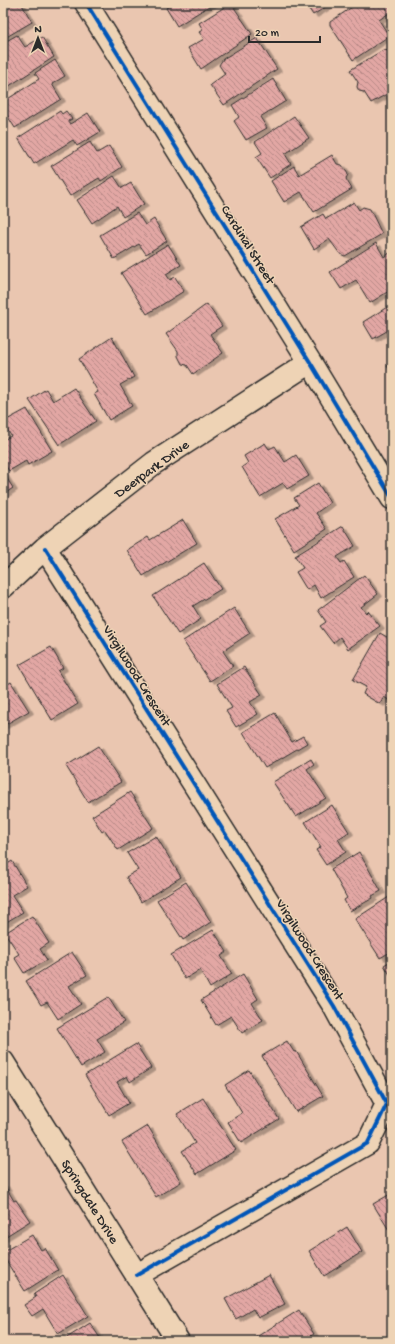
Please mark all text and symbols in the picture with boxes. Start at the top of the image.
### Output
north arrow [18,18,58,58]
scale bar [249,18,320,44]
text: N [34,24,42,36]
text: 20 m [255,27,280,41]
street label: Cardinal Street [216,203,279,289]
street label: Deerpark Drive [111,437,194,503]
street label: Virgilwood Crescent [97,622,175,731]
street label: Virgilwood Crescent [270,896,348,1005]
street label: Springdale Drive [56,1157,122,1248]

